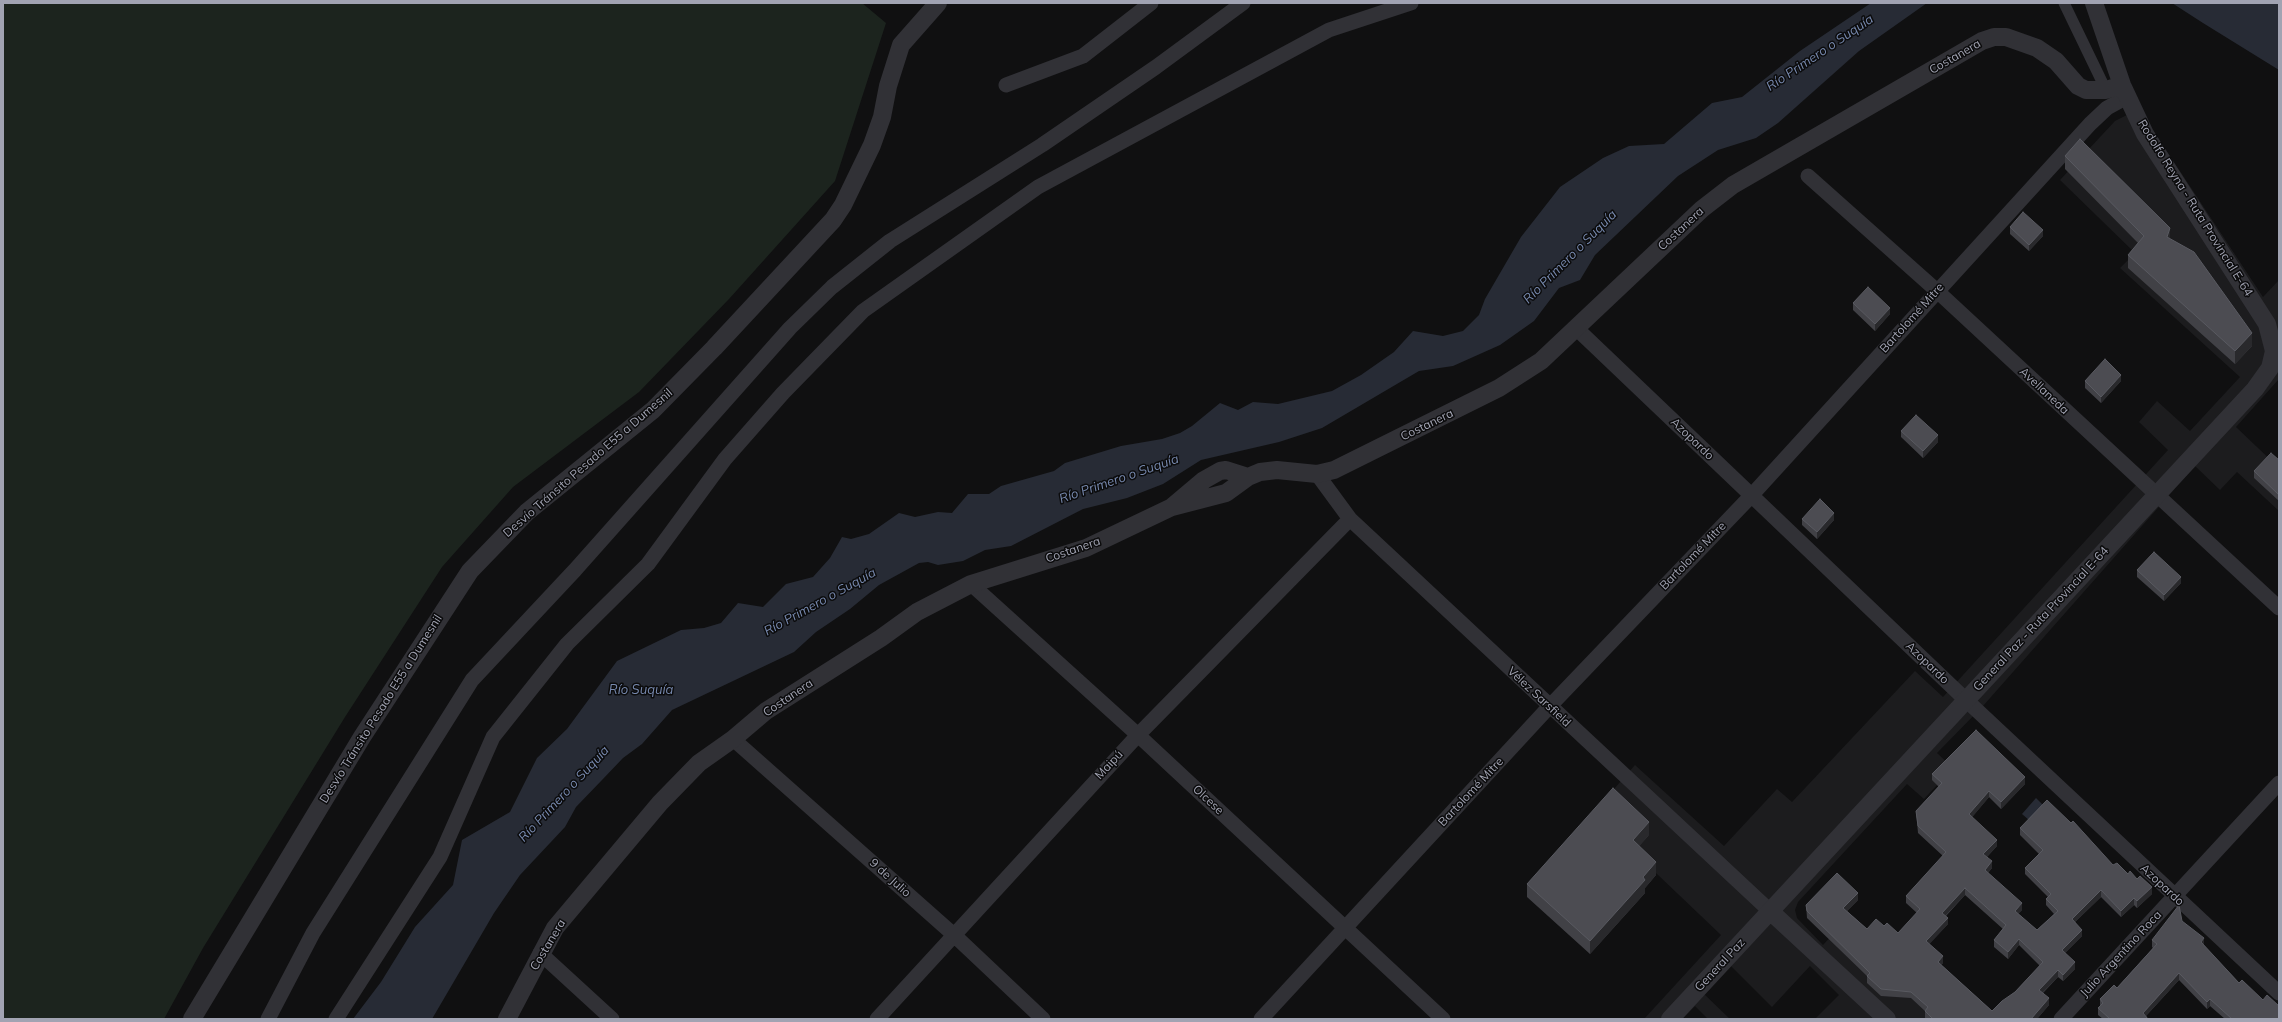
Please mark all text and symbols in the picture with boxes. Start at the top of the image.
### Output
water label: Río Primero o Suquía [1764,11,1876,95]
street label: Costanera [1927,37,1983,77]
street label: Rodolfo Reyna - Ruta Provincial E-64 [2134,117,2256,299]
street label: Costanera [1655,204,1707,254]
water label: Río Primero o Suquía [1520,207,1620,307]
street label: Bartolomé Mitre [1877,280,1947,356]
street label: Avellaneda [2016,365,2072,417]
street label: Desvío Tránsito Pesado E55 a Dumesnil [500,386,676,540]
street label: Costanera [1398,406,1456,444]
street label: Azopardo [1667,415,1717,463]
water label: Río Primero o Suquía [1057,451,1181,507]
street label: Bartolomé Mitre [1657,519,1729,593]
street label: Costanera [1044,534,1102,566]
street label: General Paz - Ruta Provincial E-64 [1970,544,2112,694]
water label: Río Primero o Suquía [761,565,879,639]
street label: Desvío Tránsito Pesado E55 a Dumesnil [317,612,445,806]
street label: Azopardo [1902,639,1952,687]
street label: Vélez Sarsfield [1504,664,1574,730]
street label: Costanera [760,676,816,720]
water label: Río Suquía [609,682,673,698]
water label: Río Primero o Suquía [515,743,613,845]
street label: Maipú [1092,747,1126,783]
street label: Bartolomé Mitre [1435,755,1507,829]
street label: Olcese [1190,782,1226,818]
street label: 9 de Julio [866,856,914,900]
street label: Azopardo [2137,861,2187,909]
street label: Julio Argentino Roca [2077,908,2165,1000]
street label: Costanera [527,917,569,973]
street label: General Paz [1692,935,1748,995]

